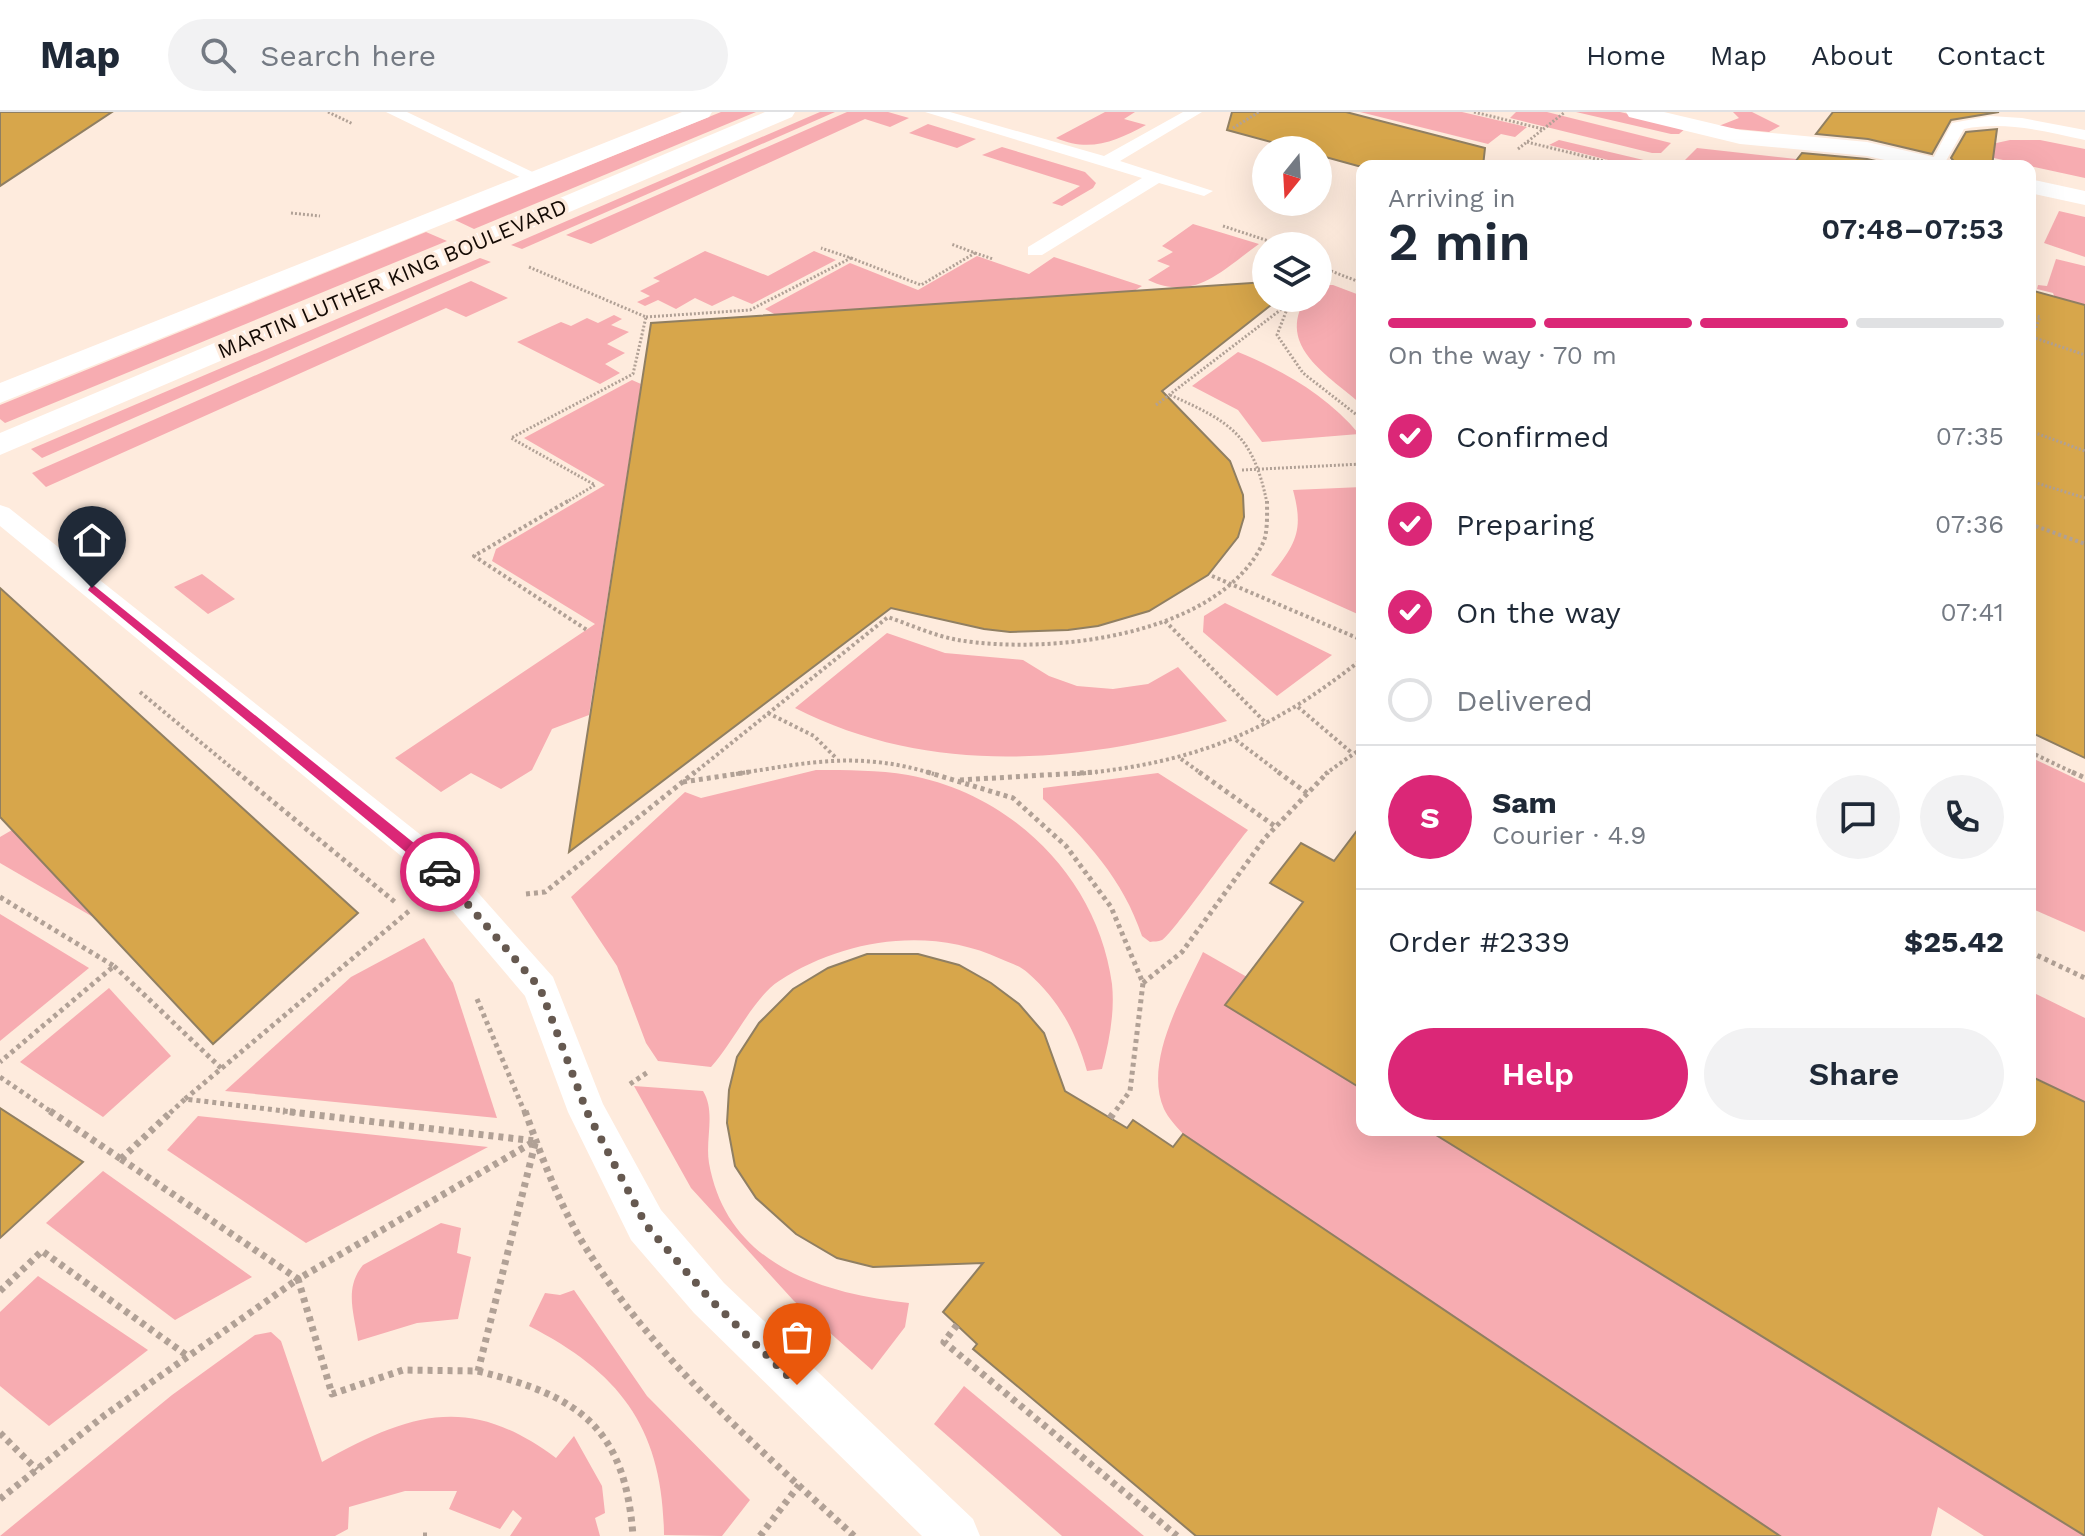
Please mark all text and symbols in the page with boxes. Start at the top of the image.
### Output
search box [168,19,728,91]
text: Map [40,33,120,77]
icon: search [196,33,240,77]
text: Search here [260,38,436,73]
text: Home [1586,39,1666,72]
text: Map [1710,39,1767,72]
text: About [1811,39,1893,72]
text: Contact [1937,39,2045,72]
north arrow [1252,136,1332,216]
map controls [1252,136,1332,312]
text: Arriving in [1388,183,1516,213]
street label: MARTIN LUTHER KING BOULEVARD [214,193,571,364]
text: 07:48–07:53 [1821,211,2004,246]
text: 2 min [1388,212,1531,273]
button: layers [1252,232,1332,312]
text: On the way · 70 m [1388,340,1617,370]
icon: check [1388,414,1432,458]
text: Confirmed [1456,419,1610,454]
text: 07:35 [1936,421,2004,451]
icon: check [1388,502,1432,546]
pin [58,506,126,588]
text: Preparing [1456,507,1594,542]
text: 07:36 [1935,509,2004,539]
icon: home [70,518,114,562]
icon: check [1388,590,1432,634]
text: On the way [1456,595,1621,630]
text: 07:41 [1940,597,2004,627]
text: Delivered [1456,683,1593,718]
button: chat [1816,775,1900,859]
button: phone [1920,775,2004,859]
text: Sam [1492,785,1557,820]
text: S [1420,800,1440,835]
text: Courier · 4.9 [1492,820,1646,850]
courier [400,832,480,912]
icon: car [418,850,462,894]
text: Order #2339 [1388,924,1570,959]
text: $25.42 [1904,924,2004,959]
button: Help [1388,1028,1688,1120]
button: Share [1704,1028,2004,1120]
pin [763,1303,831,1385]
icon: bag [775,1315,819,1359]

